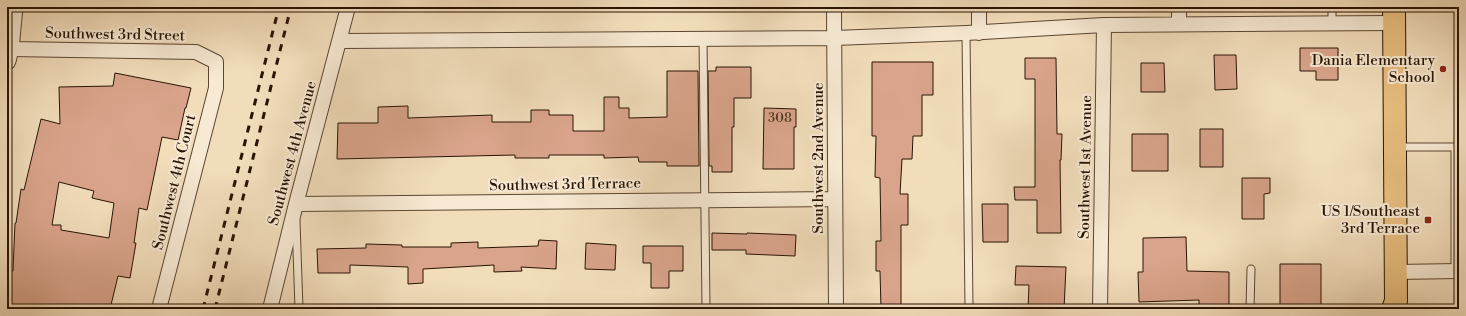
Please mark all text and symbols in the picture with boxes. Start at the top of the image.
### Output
street label: Southwest 3rd Street [45,24,186,45]
place label: Dania Elementary School [1312,51,1436,87]
marker: Dania Elementary School [1438,64,1448,74]
street label: Southwest 4th Avenue [264,79,321,227]
street label: Southwest 2nd Avenue [809,82,828,234]
street label: Southwest 1st Avenue [1075,95,1096,239]
house number: 308 [768,110,792,126]
street label: Southwest 4th Court [148,112,201,252]
street label: Southwest 3rd Terrace [489,174,641,195]
place label: US 1/Southeast 3rd Terrace [1321,202,1421,238]
marker: US 1/Southeast 3rd Terrace [1423,215,1433,225]

